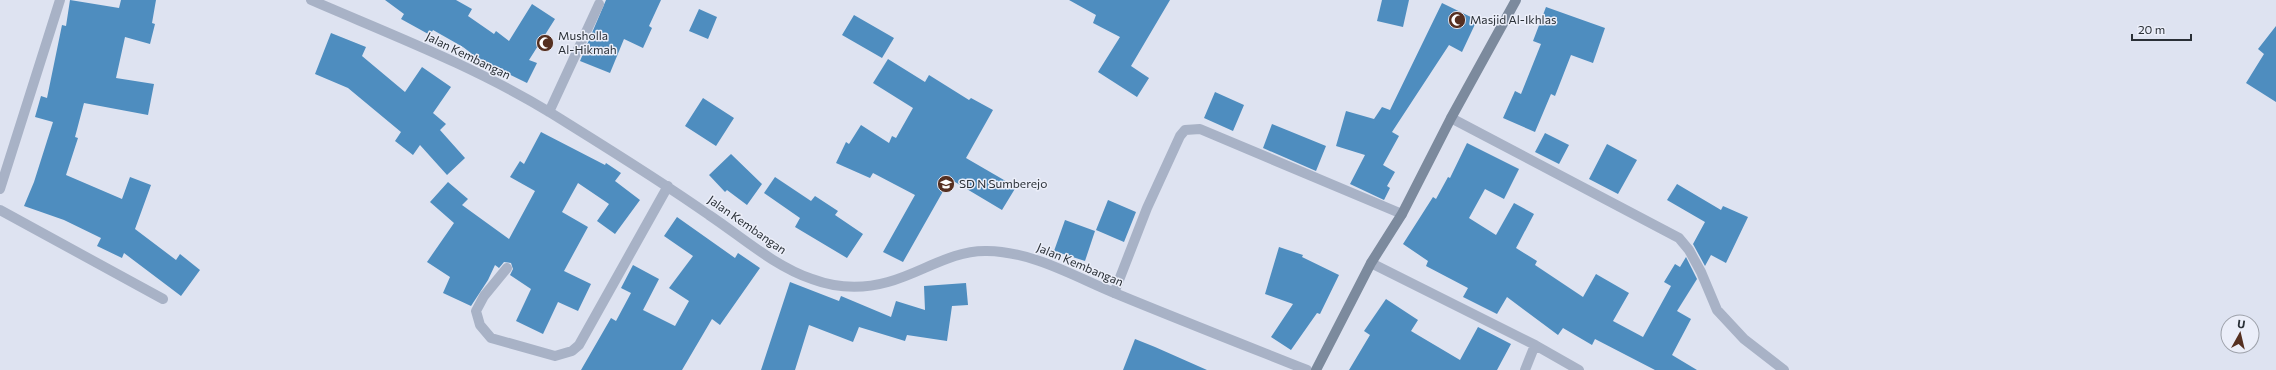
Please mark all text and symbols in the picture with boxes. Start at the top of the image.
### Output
mosque icon: Masjid Al-Ikhlas [1447,10,1467,30]
place label: Masjid Al-Ikhlas [1470,12,1556,26]
scale bar [2132,16,2191,42]
text: 20 m [2138,22,2165,36]
place label: Musholla Al-Hikmah [558,28,617,56]
street label: Jalan Kembangan [423,29,513,83]
mosque icon: Musholla Al-Hikmah [535,33,555,53]
school or university icon: SD N Sumberejo [936,174,956,194]
place label: SD N Sumberejo [959,176,1047,190]
street label: Jalan Kembangan [705,192,789,257]
street label: Jalan Kembangan [1035,240,1126,290]
north arrow [2220,314,2260,354]
text: U [2237,317,2246,331]

